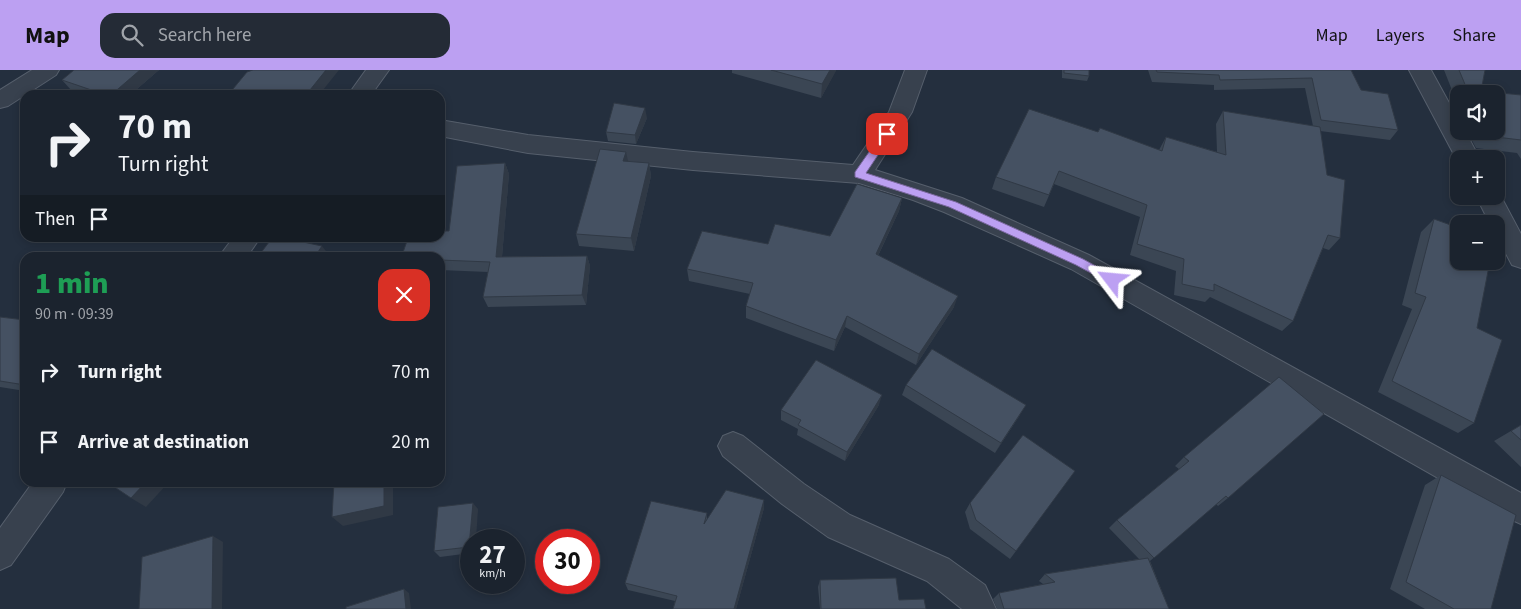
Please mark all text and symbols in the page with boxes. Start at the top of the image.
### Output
search box [100,13,450,58]
text: Map [25,18,70,53]
icon: search [118,21,146,49]
text: Search here [158,22,251,49]
text: Map [1316,23,1348,48]
text: Layers [1376,23,1425,48]
text: Share [1453,23,1496,48]
map controls [1450,85,1505,270]
button: sound [1450,85,1505,140]
text: 70 m [118,102,192,152]
icon: right [35,110,100,175]
pin [866,113,908,155]
icon: arrive [873,120,901,148]
text: Turn right [118,148,208,180]
button: + [1450,150,1505,205]
icon: arrive [85,205,113,233]
text: Then [35,206,75,233]
button: − [1450,215,1505,270]
position arrow [1085,253,1137,305]
text: 1 min [35,262,109,305]
button: close [378,269,430,321]
text: 90 m · 09:39 [35,303,114,325]
icon: right [35,358,63,386]
text: Turn right [78,359,162,386]
text: 70 m [392,359,430,386]
icon: arrive [35,428,63,456]
text: Arrive at destination [78,429,249,456]
text: 20 m [392,429,430,456]
speed limit sign: 30 [535,529,600,594]
text: 27 [479,537,506,573]
text: km/h [479,565,506,582]

